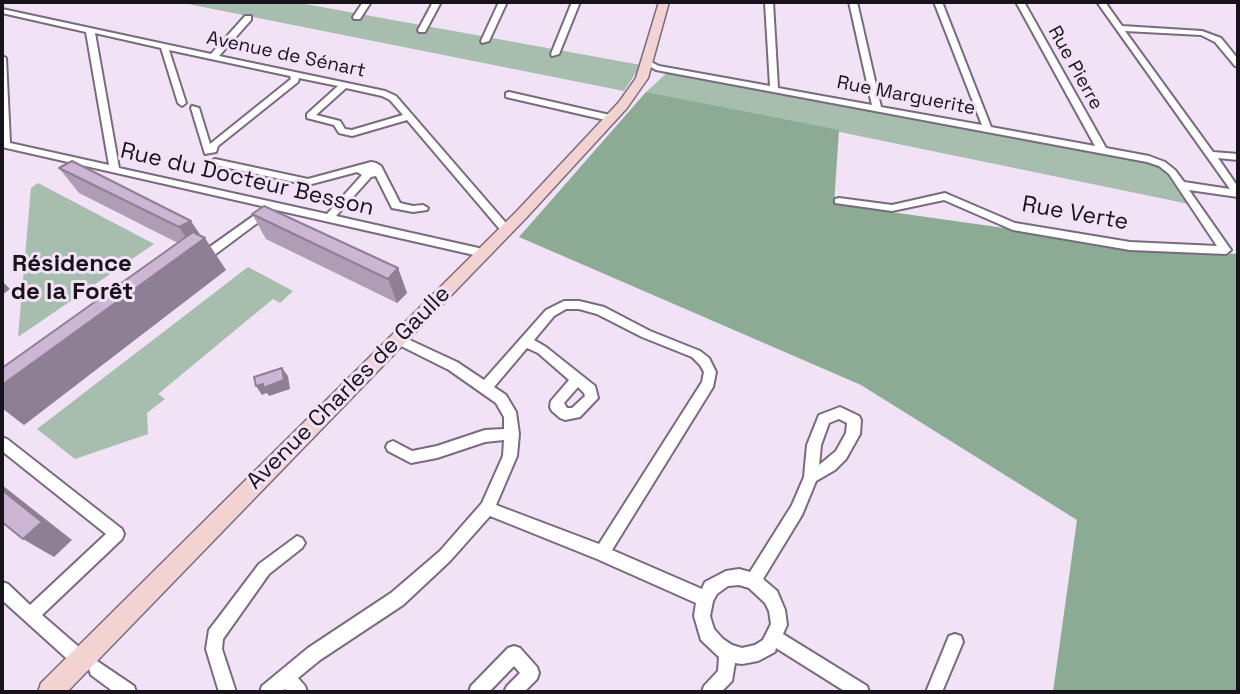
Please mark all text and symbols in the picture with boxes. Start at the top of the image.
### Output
street label: Rue Pierre [1043,22,1107,114]
street label: Avenue de Sénart [205,27,367,83]
street label: Rue Marguerite [835,71,977,121]
street label: Rue du Docteur Besson [117,137,377,223]
street label: Rue Verte [1020,191,1130,237]
district label: Résidence de la Forêt [11,250,133,306]
street label: Avenue Charles de Gaulle [241,280,457,496]

